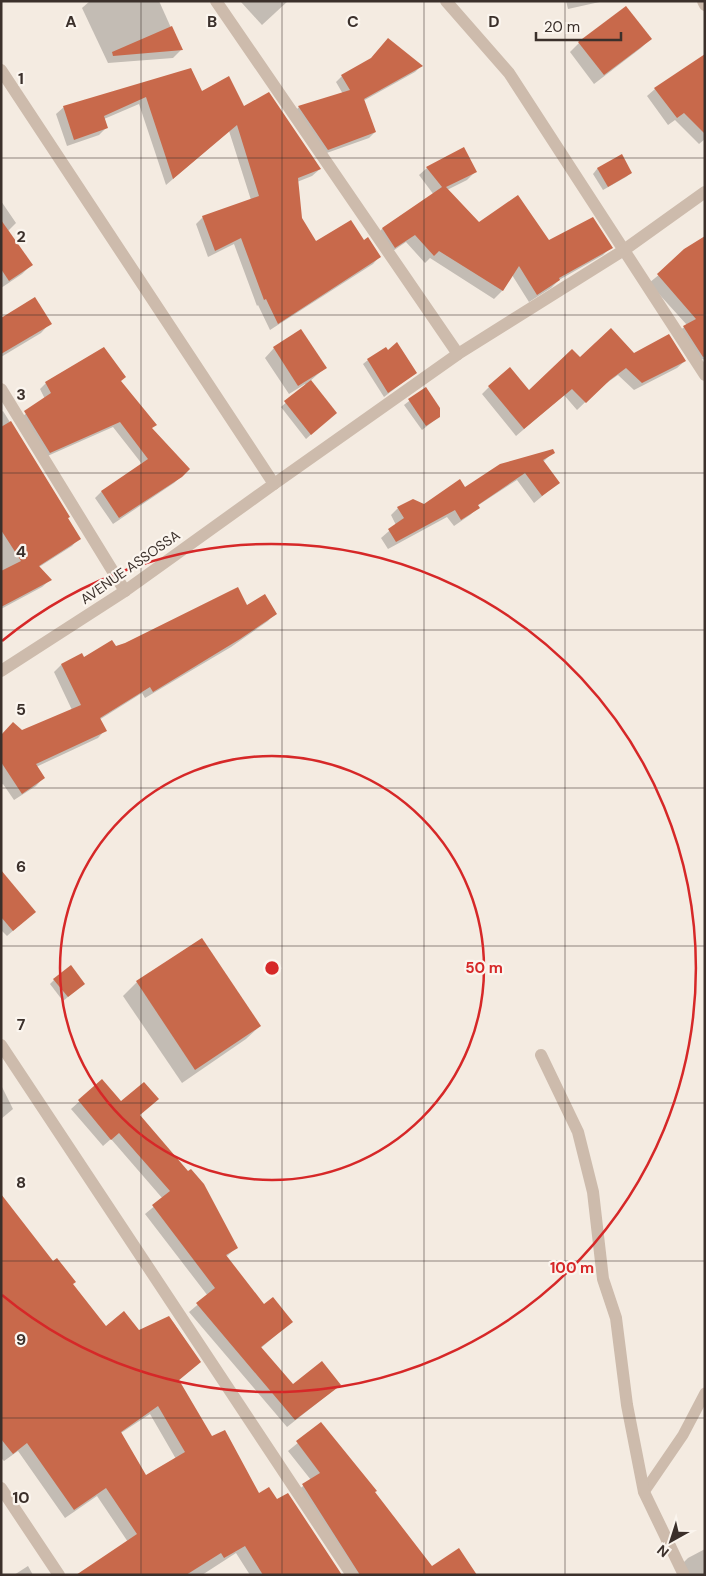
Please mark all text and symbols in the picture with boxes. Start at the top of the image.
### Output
scale bar [536,10,621,42]
text: A [65,11,77,32]
text: B [207,11,217,32]
text: C [347,11,359,32]
text: D [488,11,500,32]
text: 20 m [544,17,580,37]
text: 1 [18,68,24,89]
text: 2 [16,226,26,247]
text: 3 [16,384,26,405]
street label: AVENUE ASSOSSA [77,526,183,608]
text: 4 [16,541,26,562]
text: 5 [16,699,26,720]
text: 6 [16,856,26,877]
text: 50 m [465,958,503,978]
centre of rings [263,959,281,977]
text: 7 [17,1014,26,1035]
text: 8 [16,1172,26,1193]
text: 100 m [550,1258,594,1278]
text: 9 [16,1329,26,1350]
text: 10 [12,1487,30,1508]
north arrow [646,1516,696,1566]
text: N [653,1541,672,1561]

